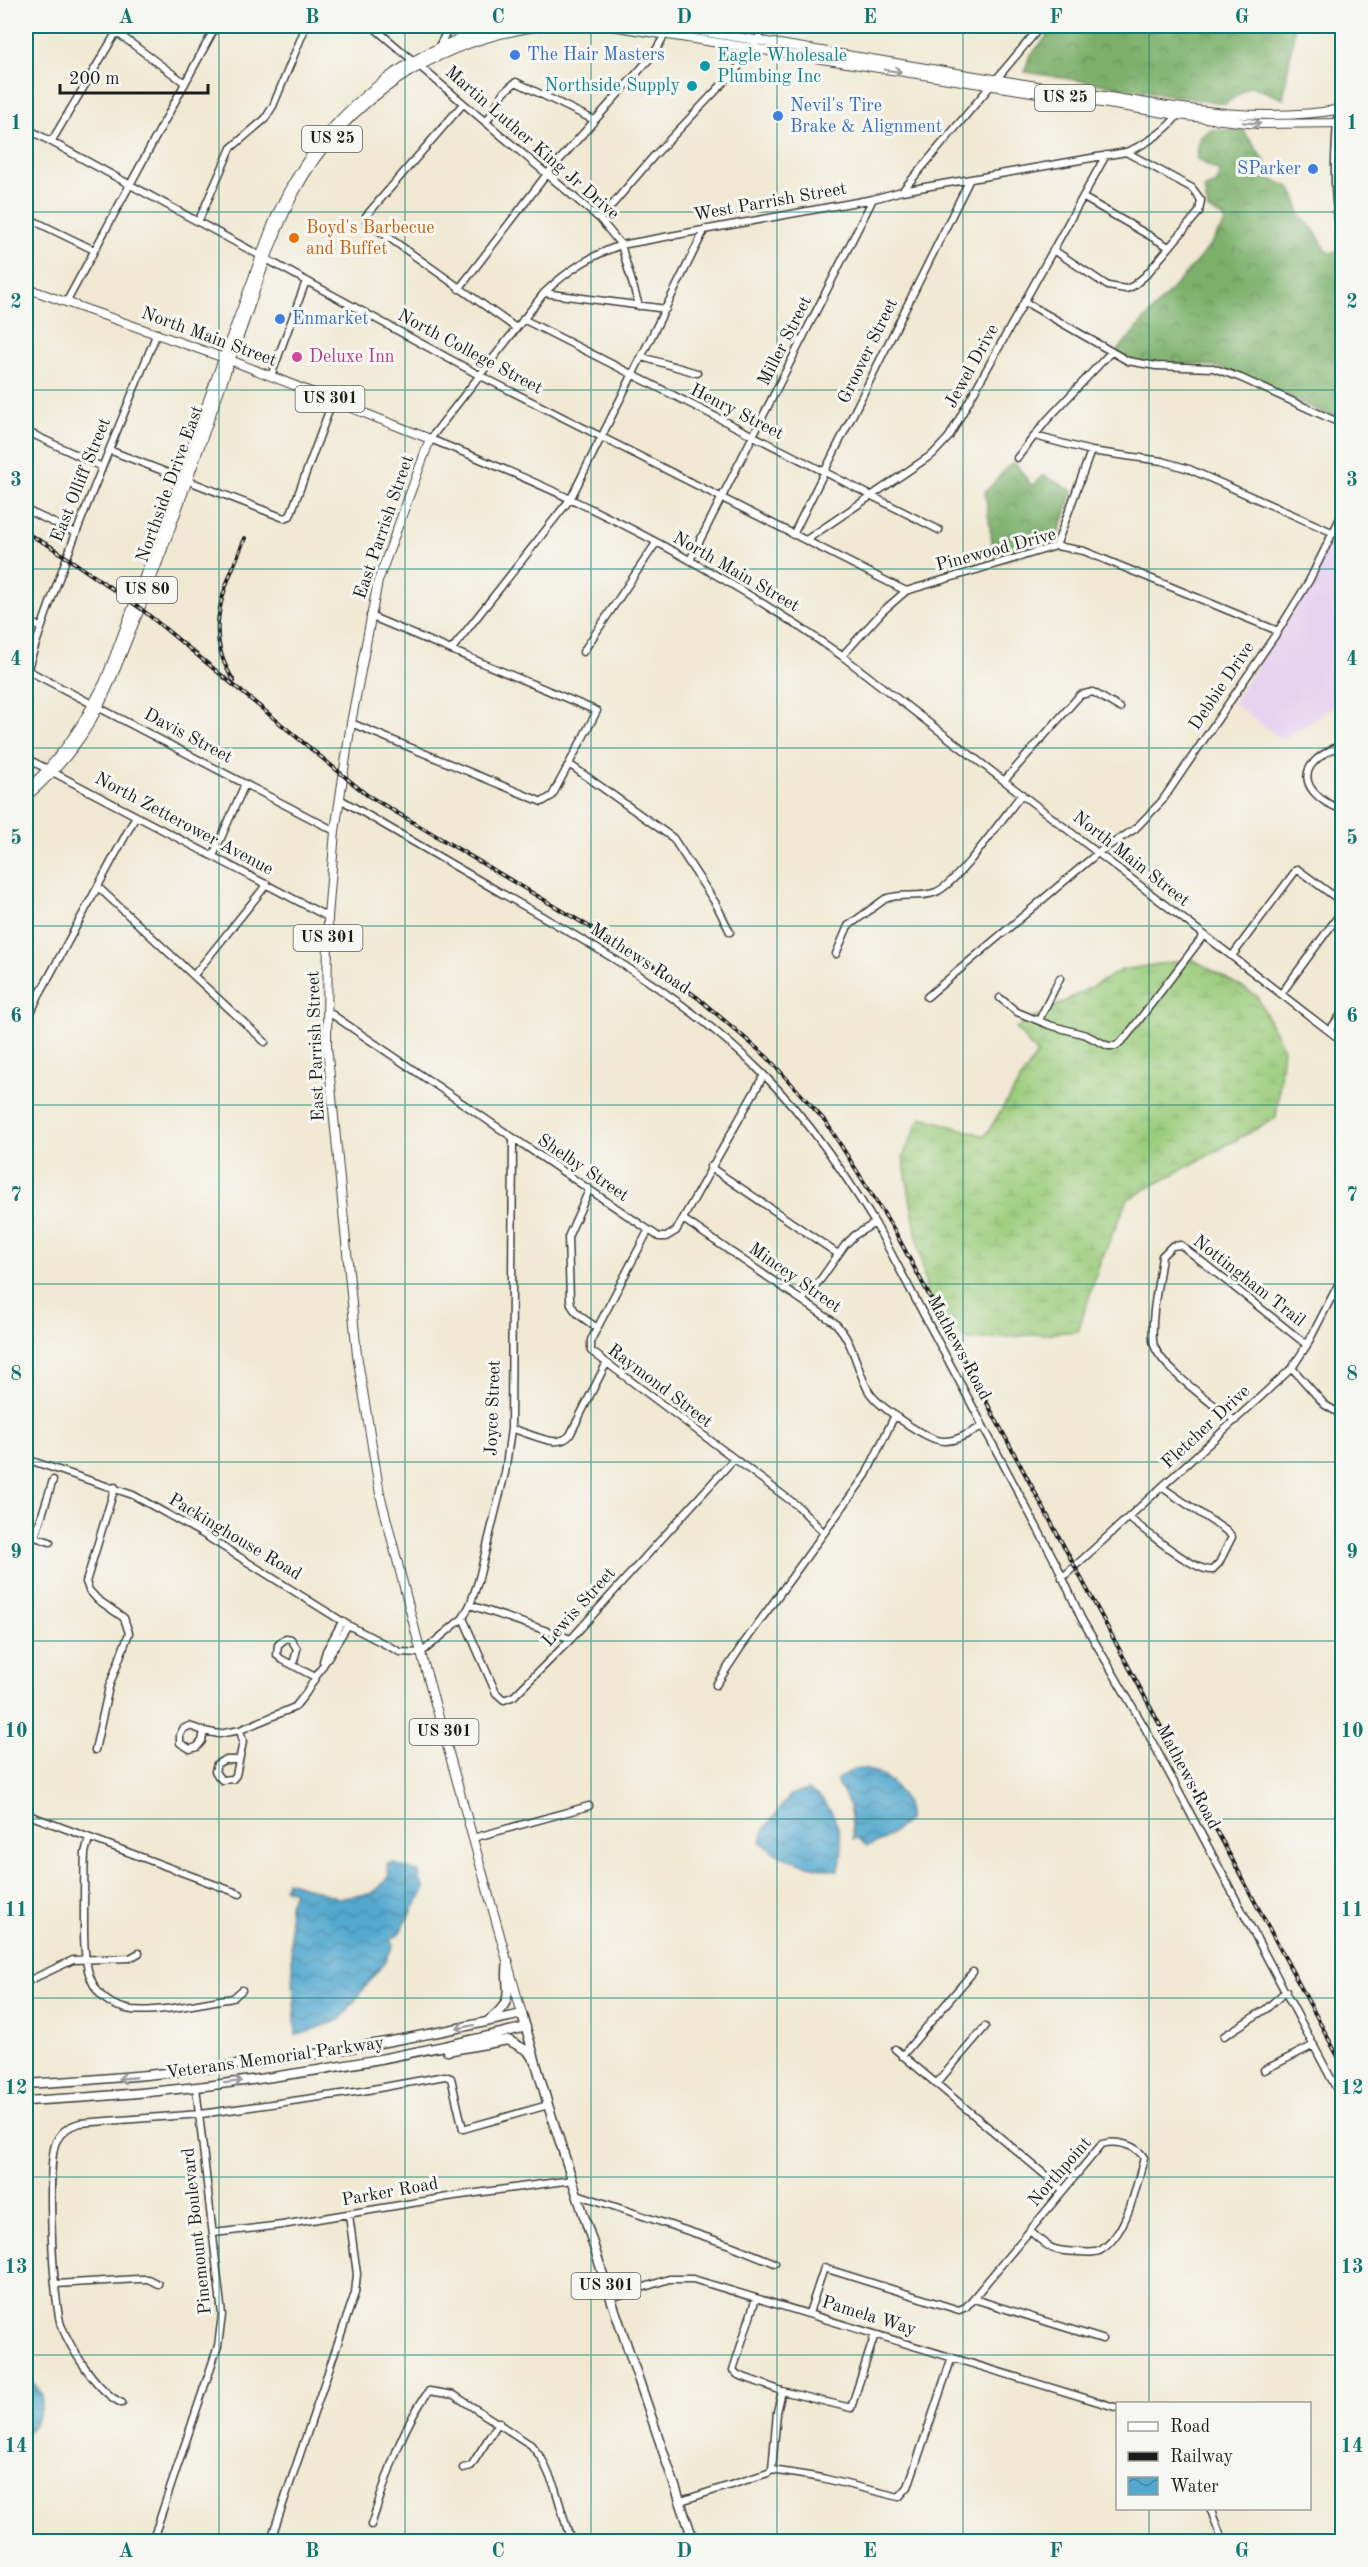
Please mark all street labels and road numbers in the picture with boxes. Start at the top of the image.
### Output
street label: Martin Luther King Jr Drive [442,63,622,223]
road number: US 25 [1035,85,1095,111]
road number: US 25 [302,126,362,152]
street label: West Parrish Street [692,180,848,224]
street label: Miller Street [755,293,815,389]
street label: Groover Street [835,296,901,406]
street label: North Main Street [139,304,279,370]
street label: North College Street [395,306,545,398]
street label: Jewel Drive [942,321,1002,411]
street label: Henry Street [688,381,786,443]
road number: US 301 [296,386,364,412]
street label: Northside Drive East [133,403,207,565]
street label: East Olliff Street [48,415,114,545]
street label: East Parrish Street [351,453,417,601]
street label: Pinewood Drive [934,525,1058,575]
street label: North Main Street [670,529,802,615]
road number: US 80 [117,577,177,603]
street label: Debbie Drive [1186,639,1258,733]
street label: Davis Street [141,705,235,767]
street label: North Zetterower Avenue [92,769,276,879]
street label: North Main Street [1069,808,1193,910]
street label: Mathews Road [587,920,693,998]
road number: US 301 [294,925,362,951]
street label: East Parrish Street [304,970,328,1122]
street label: Shelby Street [534,1131,632,1205]
street label: Nottingham Trail [1190,1232,1308,1330]
street label: Mincey Street [746,1240,844,1316]
street label: Mathews Road [924,1293,994,1403]
street label: Raymond Street [604,1341,716,1431]
street label: Joyce Street [482,1360,504,1456]
street label: Fletcher Drive [1158,1382,1254,1472]
street label: Packinghouse Road [165,1490,305,1584]
street label: Lewis Street [539,1564,619,1650]
road number: US 301 [410,1719,478,1745]
street label: Mathews Road [1153,1722,1223,1832]
street label: Veterans Memorial Parkway [165,2034,386,2082]
street label: Northpoint [1025,2134,1095,2210]
street label: Pinemount Boulevard [179,2147,215,2315]
street label: Parker Road [340,2175,440,2209]
road number: US 301 [572,2273,640,2299]
street label: Pamela Way [820,2293,919,2339]

